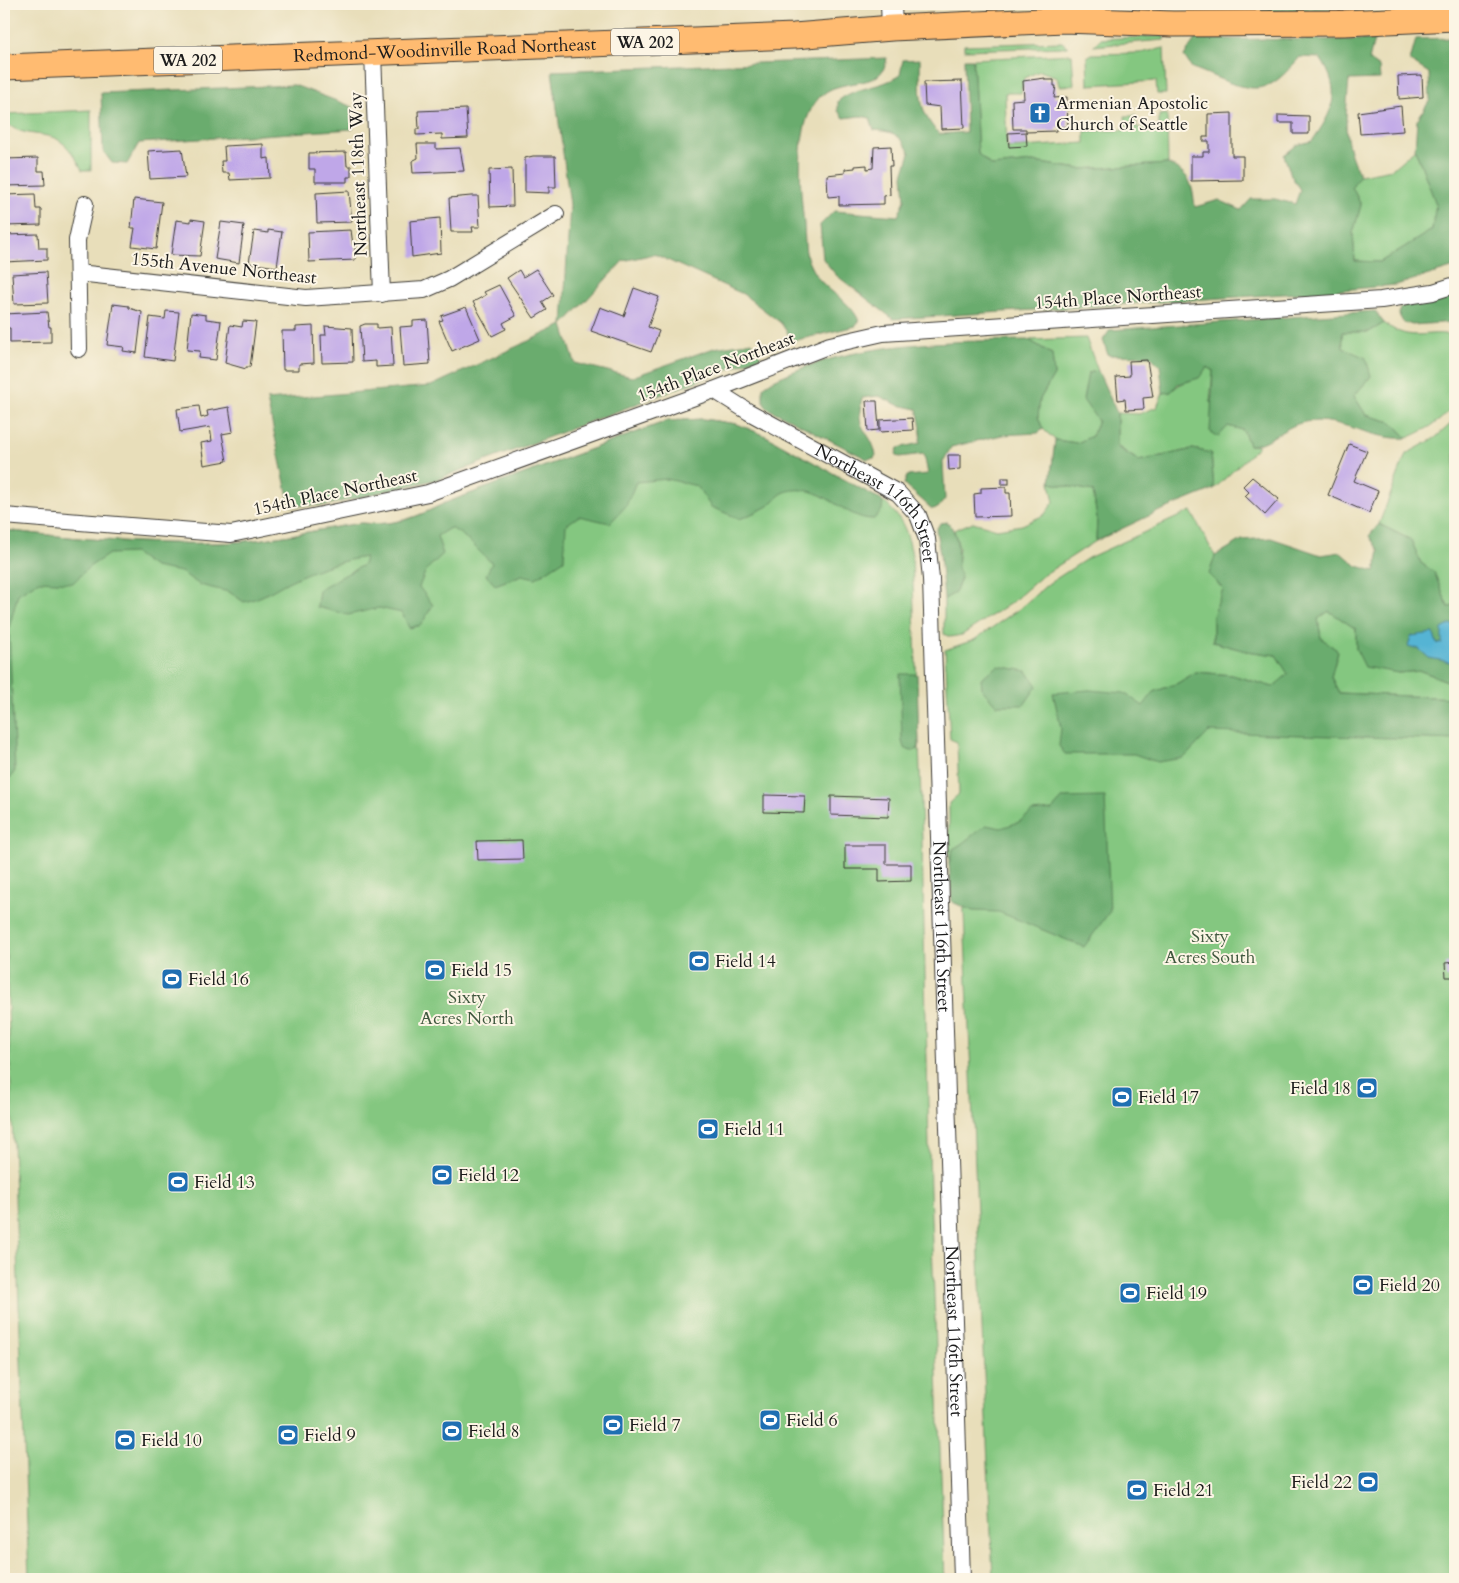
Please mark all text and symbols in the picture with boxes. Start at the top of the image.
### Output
road number: WA 202 [611,28,679,56]
street label: Redmond-Woodinville Road Northeast [293,32,597,69]
road number: WA 202 [154,46,222,74]
street label: Northeast 118th Way [343,91,374,257]
place label: Armenian Apostolic Church of Seattle [1056,91,1208,137]
church icon: Armenian Apostolic Church of Seattle [1028,101,1052,125]
street label: 155th Avenue Northeast [130,246,318,291]
street label: 154th Place Northeast [1034,279,1203,316]
street label: 154th Place Northeast [634,326,799,409]
street label: Northeast 116th Street [810,438,941,564]
street label: 154th Place Northeast [251,463,420,522]
street label: Northeast 116th Street [926,840,956,1013]
park label: Sixty Acres South [1165,924,1256,970]
sports icon: Field 14 [687,949,711,973]
place label: Field 14 [715,949,776,974]
sports icon: Field 15 [423,958,447,982]
place label: Field 15 [451,958,512,983]
sports icon: Field 16 [160,967,184,991]
place label: Field 16 [188,967,249,992]
park label: Sixty Acres North [420,985,514,1031]
place label: Field 18 [1290,1076,1351,1101]
sports icon: Field 18 [1355,1076,1379,1100]
sports icon: Field 17 [1110,1085,1134,1109]
place label: Field 17 [1138,1085,1199,1110]
sports icon: Field 11 [696,1117,720,1141]
place label: Field 11 [724,1117,785,1142]
sports icon: Field 12 [430,1163,454,1187]
place label: Field 12 [458,1163,519,1188]
sports icon: Field 13 [166,1170,190,1194]
place label: Field 13 [194,1170,255,1195]
street label: Northeast 116th Street [939,1245,969,1417]
sports icon: Field 20 [1351,1273,1375,1297]
place label: Field 20 [1379,1273,1440,1298]
sports icon: Field 19 [1118,1281,1142,1305]
place label: Field 19 [1146,1281,1207,1306]
sports icon: Field 6 [758,1408,782,1432]
place label: Field 6 [786,1408,838,1433]
sports icon: Field 7 [601,1413,625,1437]
place label: Field 7 [629,1413,681,1438]
sports icon: Field 8 [440,1419,464,1443]
place label: Field 8 [468,1419,520,1444]
sports icon: Field 9 [276,1423,300,1447]
place label: Field 9 [304,1423,356,1448]
sports icon: Field 10 [113,1428,137,1452]
place label: Field 10 [141,1428,202,1453]
place label: Field 22 [1291,1470,1352,1495]
sports icon: Field 22 [1356,1470,1380,1494]
sports icon: Field 21 [1125,1478,1149,1502]
place label: Field 21 [1153,1478,1214,1503]

